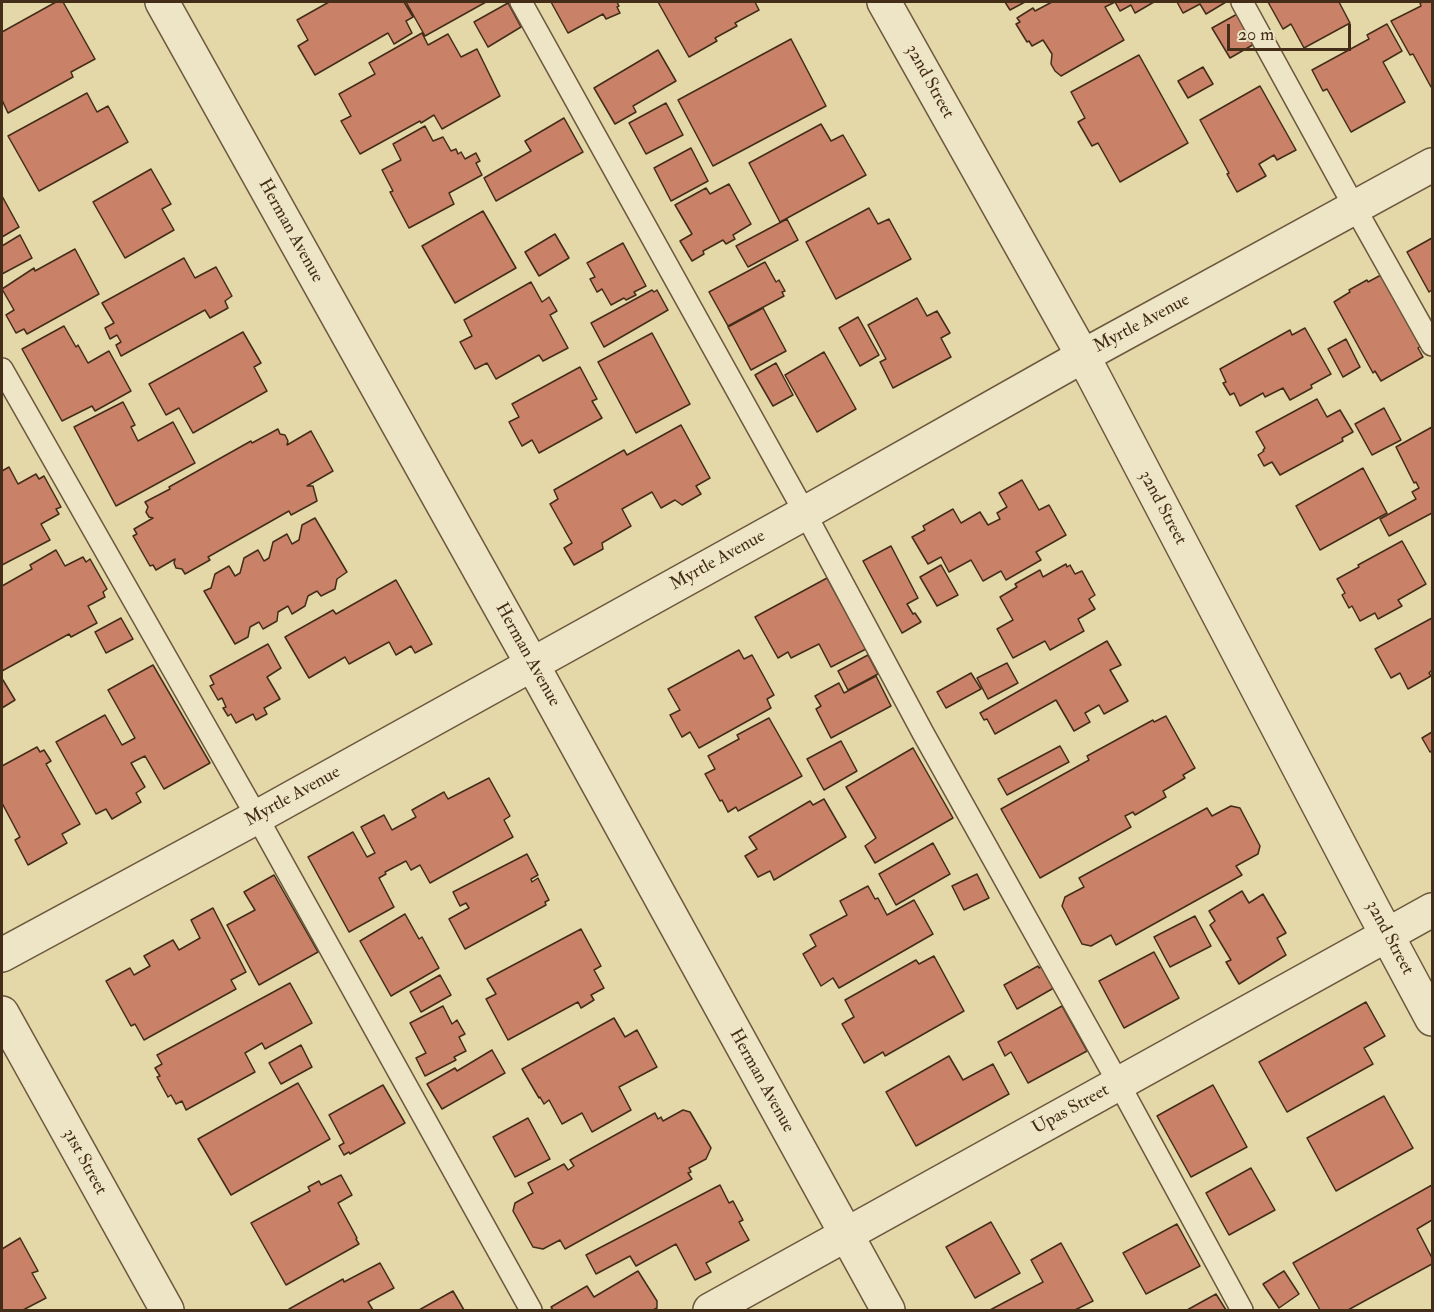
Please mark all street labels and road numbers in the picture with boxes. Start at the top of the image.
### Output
street label: 32nd Street [900,41,958,123]
street label: Herman Avenue [253,175,327,287]
street label: Myrtle Avenue [1090,290,1194,358]
street label: 32nd Street [1133,467,1191,549]
street label: Myrtle Avenue [667,526,769,596]
street label: Herman Avenue [490,599,564,711]
street label: Myrtle Avenue [242,762,344,832]
street label: 32nd Street [1360,897,1418,979]
street label: Herman Avenue [724,1025,798,1137]
street label: Upas Street [1029,1080,1113,1140]
street label: 31st Street [57,1125,111,1199]

